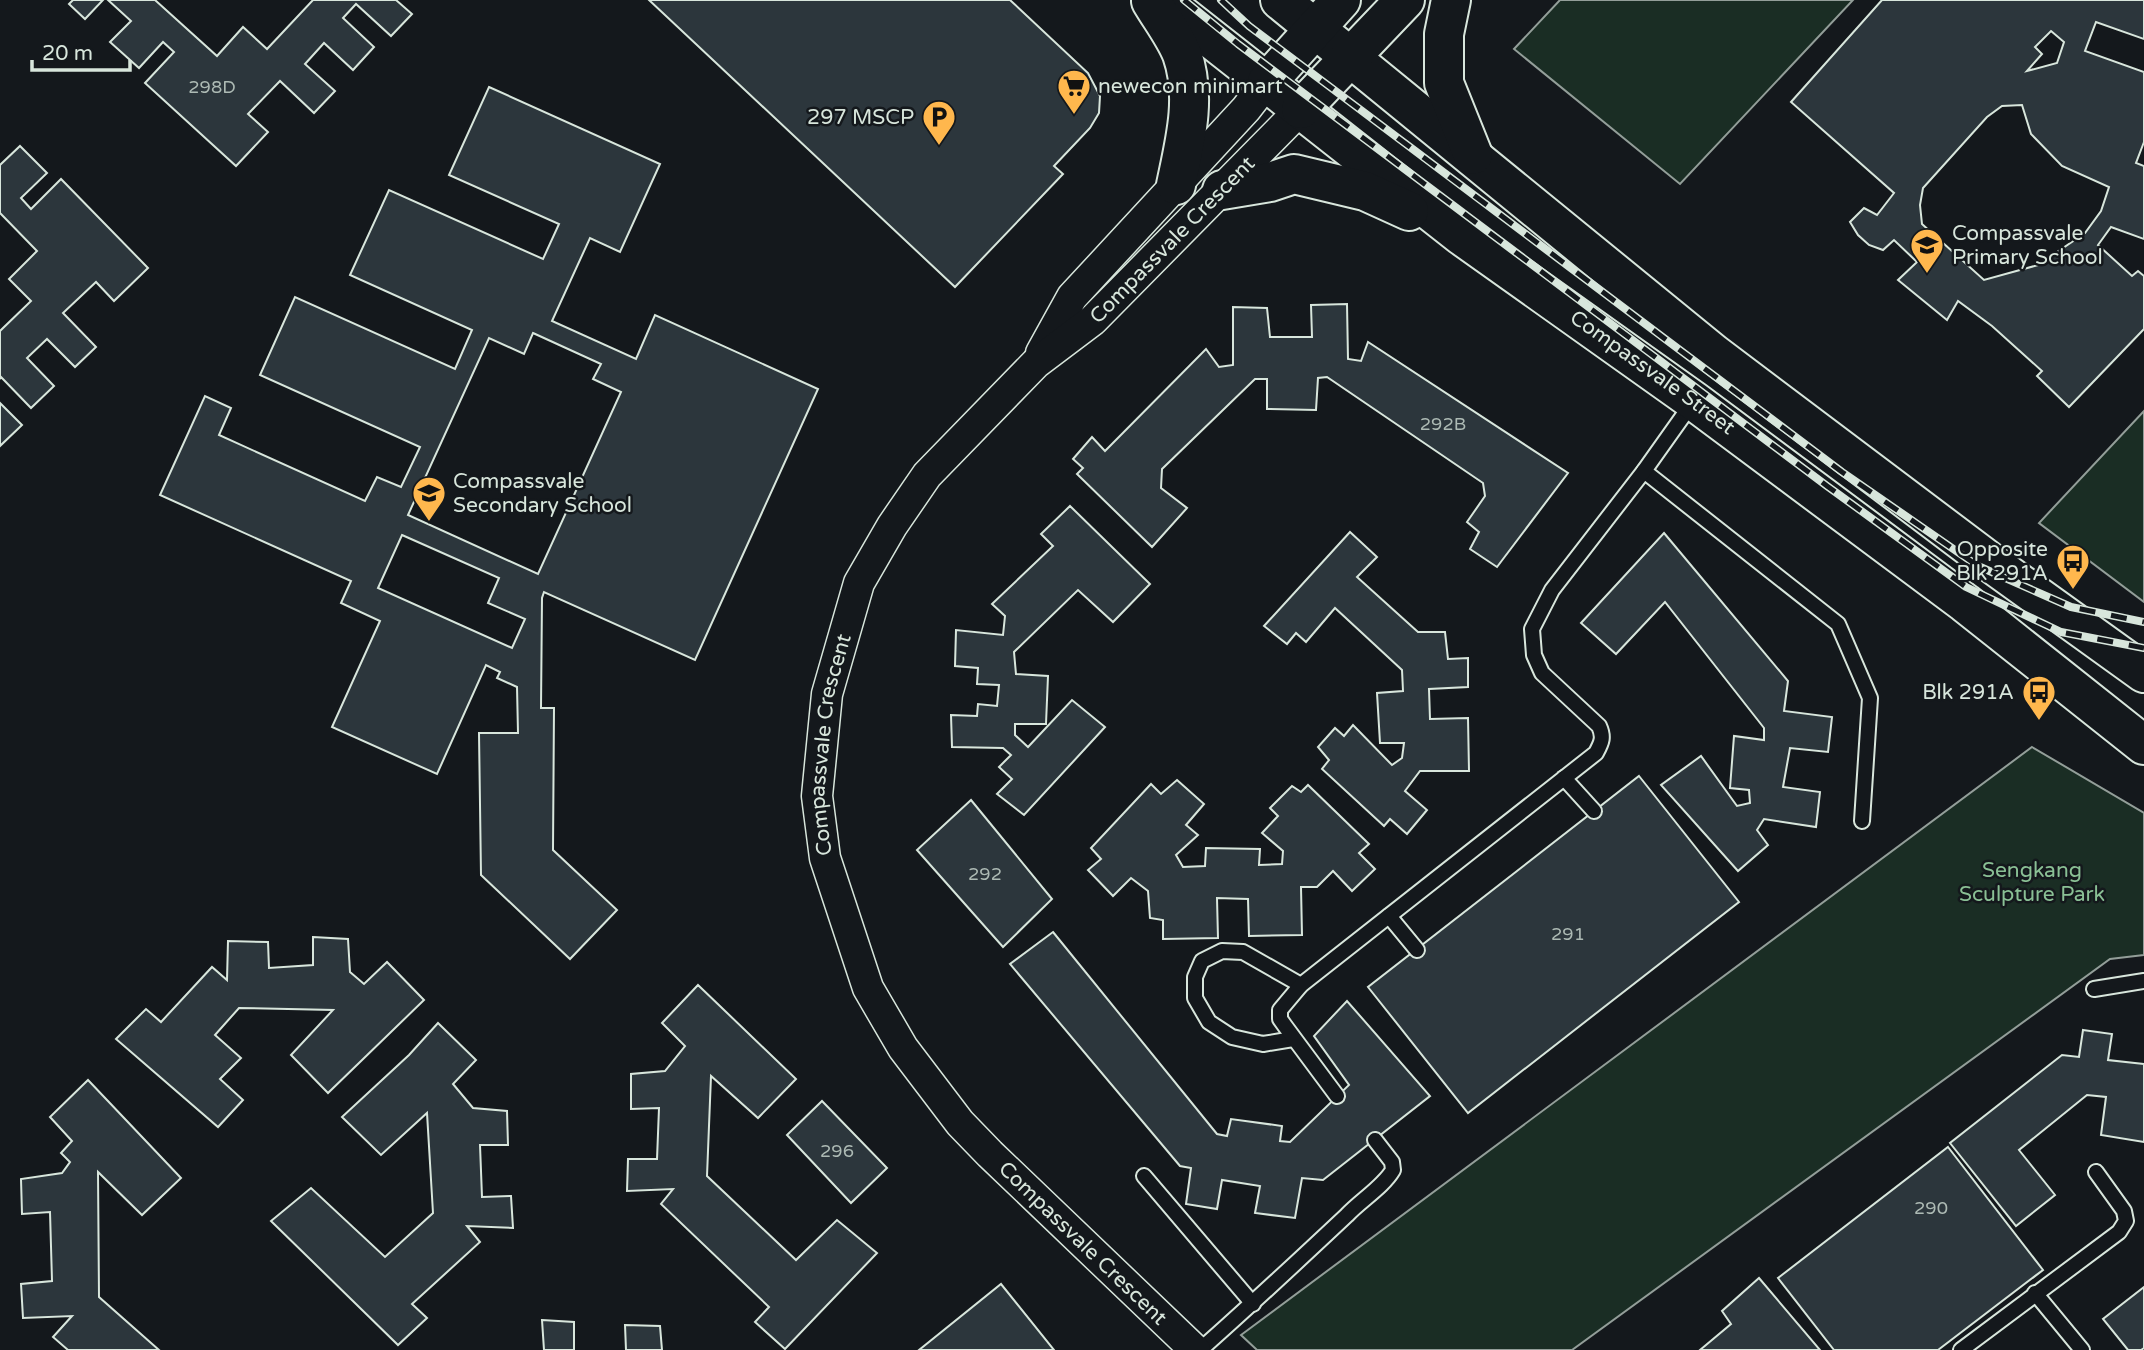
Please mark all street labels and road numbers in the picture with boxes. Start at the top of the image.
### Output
street label: Compassvale Crescent [1085,151,1260,329]
street label: Compassvale Street [1565,305,1740,440]
street label: Compassvale Crescent [805,631,857,857]
street label: Compassvale Crescent [993,1156,1172,1330]

